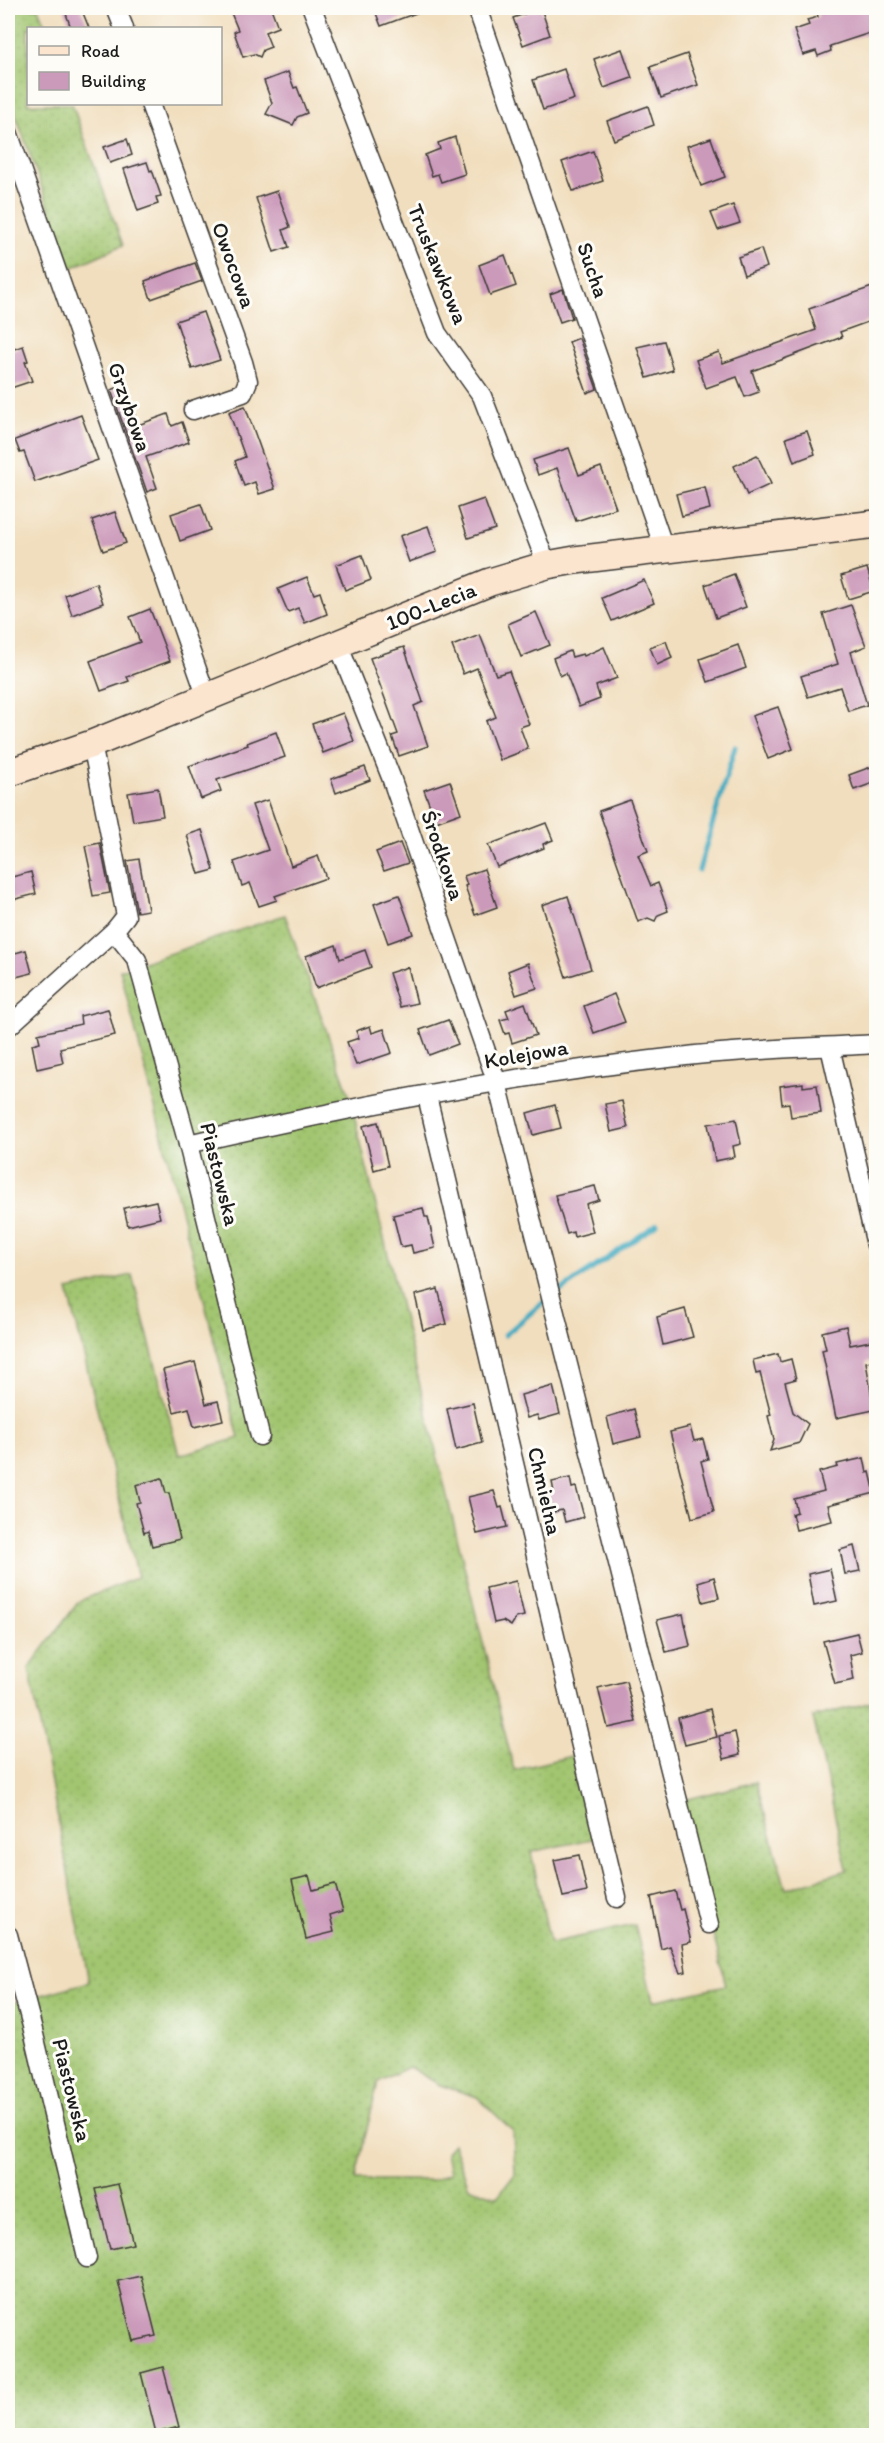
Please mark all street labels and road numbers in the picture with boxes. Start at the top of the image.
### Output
street label: Truskawkowa [402,200,475,329]
street label: Owocowa [206,218,262,312]
street label: Sucha [571,239,615,301]
street label: Grzybowa [102,359,158,455]
street label: 100-Lecia [382,575,481,636]
street label: Środkowa [415,807,471,904]
street label: Kolejowa [482,1033,571,1075]
street label: Piastowska [194,1119,246,1229]
street label: Chmielna [522,1444,568,1538]
street label: Piastowska [46,2035,98,2145]

